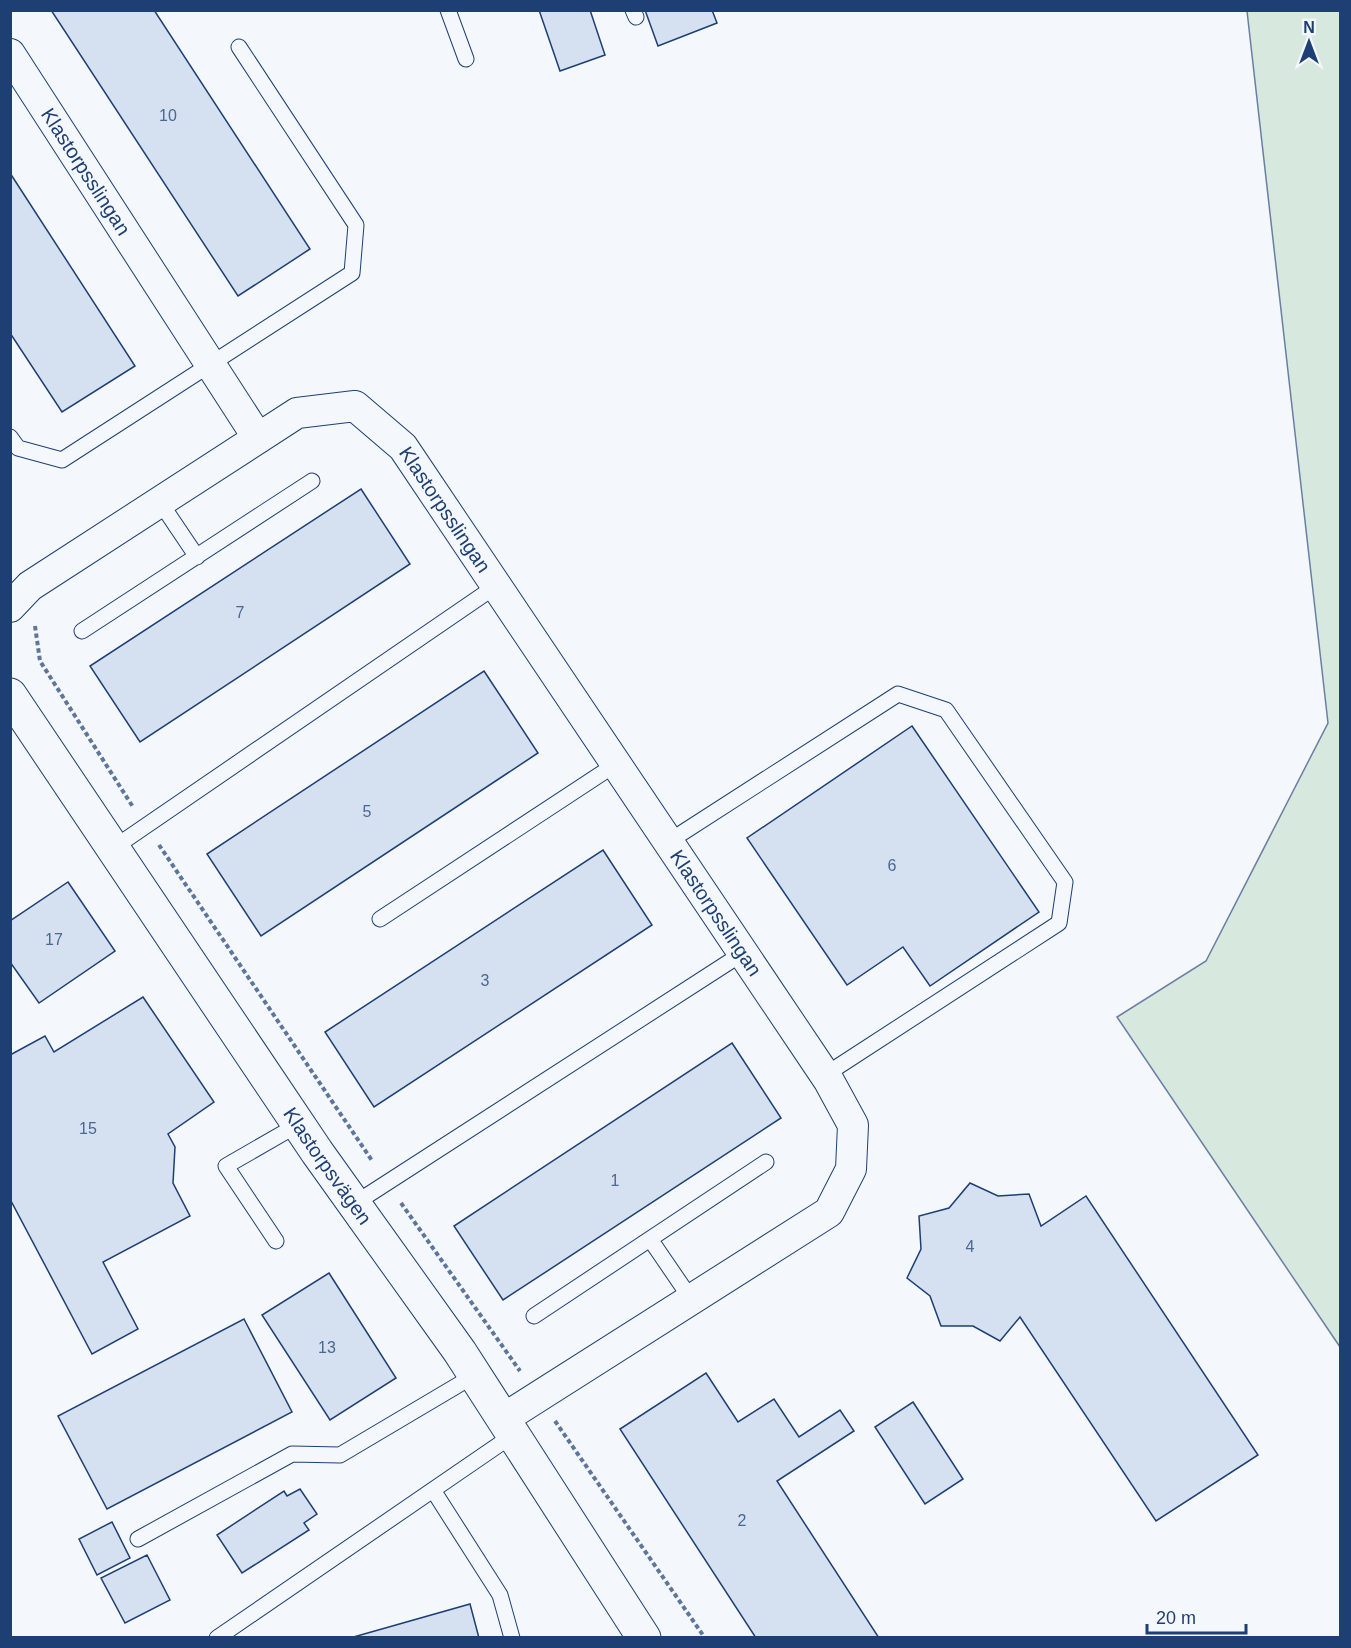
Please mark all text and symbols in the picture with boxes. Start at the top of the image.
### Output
north arrow [1279,12,1339,72]
text: N [1303,19,1315,36]
street label: Klastorpsslingan [37,104,135,239]
house number: 10 [159,107,177,124]
street label: Klastorpsslingan [395,442,495,577]
house number: 7 [236,604,245,621]
house number: 5 [363,803,372,820]
street label: Klastorpsslingan [666,846,766,980]
house number: 6 [888,857,897,874]
house number: 17 [45,931,63,948]
house number: 3 [481,972,490,989]
street label: Klastorpsvägen [279,1103,376,1229]
house number: 15 [79,1120,97,1137]
house number: 1 [611,1172,620,1189]
house number: 4 [966,1238,975,1255]
house number: 13 [318,1339,336,1356]
house number: 2 [738,1512,747,1529]
scale bar [1147,1597,1246,1635]
text: 20 m [1156,1608,1196,1628]

